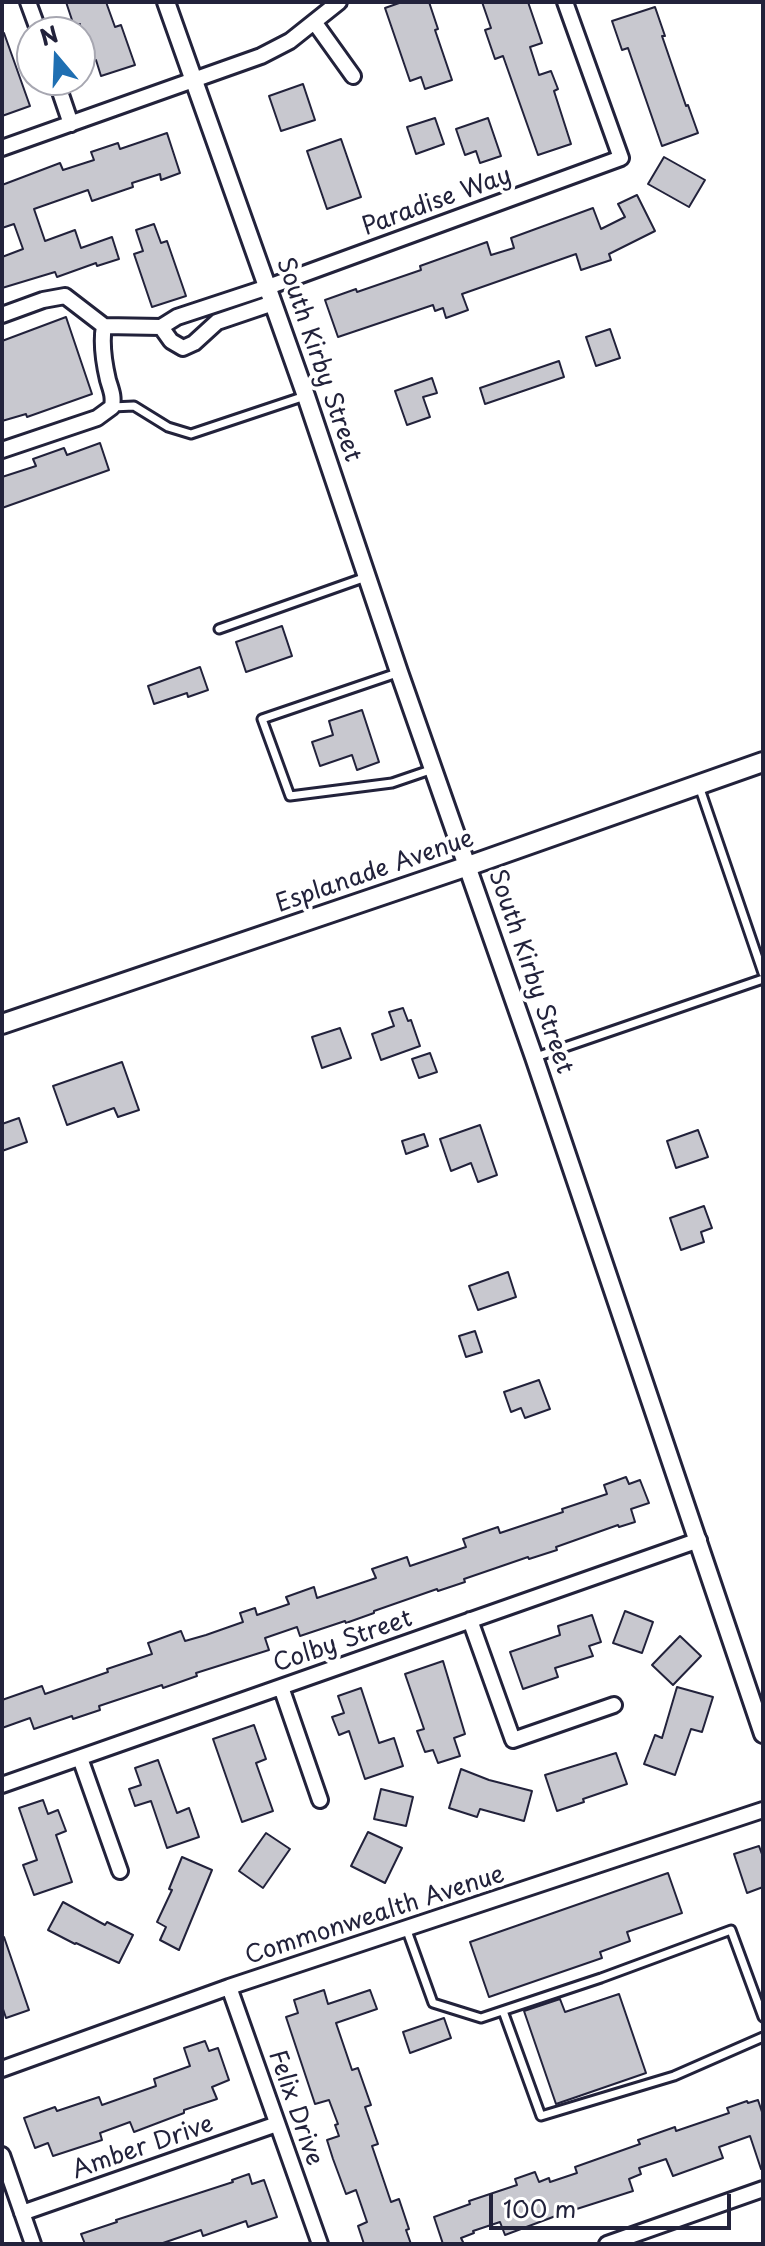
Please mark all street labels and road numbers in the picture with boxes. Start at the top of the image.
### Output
street label: Paradise Way [358,162,516,242]
street label: South Kirby Street [270,254,366,466]
street label: Esplanade Avenue [272,825,478,919]
street label: South Kirby Street [482,866,578,1078]
street label: Colby Street [270,1605,416,1679]
street label: Commonwealth Avenue [242,1860,508,1972]
street label: Felix Drive [262,2046,328,2170]
street label: Amber Drive [69,2110,217,2186]

